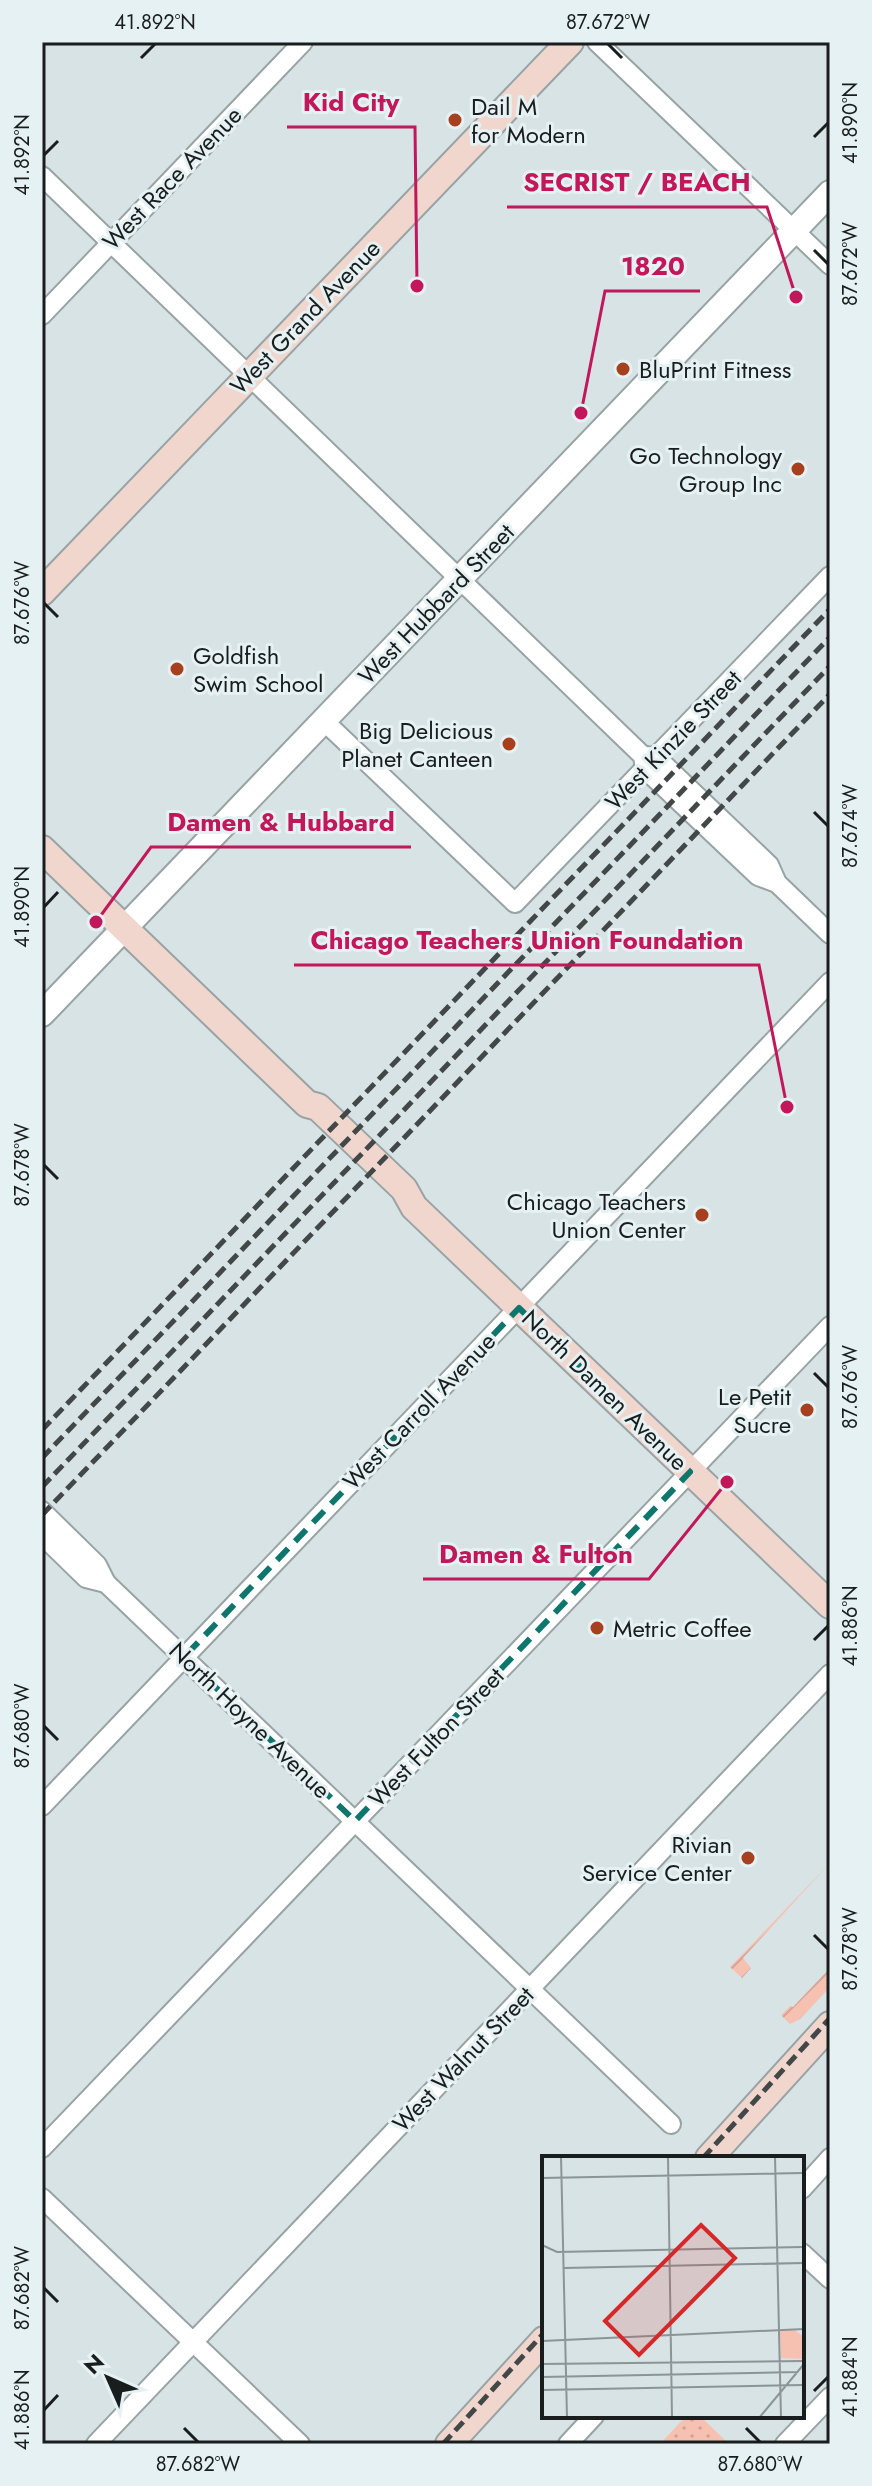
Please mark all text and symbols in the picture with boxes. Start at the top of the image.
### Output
text: 41.892°N [114,8,196,37]
text: 87.672°W [566,8,650,37]
callout: Kid City [287,77,415,127]
text: 41.890°N [836,82,865,164]
text: Kid City [303,83,400,121]
place label: Dail M for Modern [471,89,586,152]
street label: West Race Avenue [94,98,250,258]
marker: Dail M for Modern [446,111,464,129]
text: 41.892°N [8,114,37,196]
callout: SECRIST / BEACH [507,157,767,207]
text: SECRIST / BEACH [523,163,751,201]
text: 87.672°W [836,222,865,306]
street label: West Grand Avenue [222,232,388,402]
callout: 1820 [605,241,700,291]
text: 1820 [621,247,685,285]
place label: BluPrint Fitness [639,352,792,387]
marker: BluPrint Fitness [614,360,632,378]
place label: Go Technology Group Inc [629,438,782,501]
marker: Go Technology Group Inc [789,460,807,478]
street label: West Hubbard Street [350,515,522,692]
text: 87.676°W [8,561,37,645]
place label: Goldfish Swim School [193,638,324,701]
marker: Goldfish Swim School [168,660,186,678]
street label: West Kinzie Street [597,662,749,818]
place label: Big Delicious Planet Canteen [341,713,493,776]
marker: Big Delicious Planet Canteen [500,735,518,753]
text: 87.674°W [836,784,865,868]
callout: Damen & Hubbard [151,797,411,847]
text: Damen & Hubbard [167,803,395,841]
text: 41.890°N [8,866,37,948]
callout: Chicago Teachers Union Foundation [294,915,759,965]
text: Chicago Teachers Union Foundation [311,921,743,959]
text: 87.678°W [8,1123,37,1207]
place label: Chicago Teachers Union Center [507,1184,687,1247]
marker: Chicago Teachers Union Center [693,1206,711,1224]
street label: North Damen Avenue [514,1301,696,1479]
street label: West Carroll Avenue [335,1324,503,1498]
text: 87.676°W [836,1345,865,1429]
place label: Le Petit Sucre [718,1379,791,1442]
marker: Le Petit Sucre [798,1401,816,1419]
callout: Damen & Fulton [423,1529,649,1579]
text: Damen & Fulton [439,1535,633,1573]
text: 41.886°N [836,1585,865,1667]
place label: Metric Coffee [613,1611,752,1646]
marker: Metric Coffee [588,1619,606,1637]
street label: North Hoyne Avenue [161,1633,339,1807]
street label: West Fulton Street [360,1659,512,1815]
text: 87.680°W [8,1683,37,1768]
place label: Rivian Service Center [582,1827,733,1890]
marker: Rivian Service Center [739,1849,757,1867]
text: 87.678°W [836,1907,865,1991]
street label: West Walnut Street [384,1978,542,2140]
inset map [542,2156,804,2418]
text: 87.682°W [8,2246,37,2330]
text: 41.884°N [836,2336,865,2418]
north arrow [68,2338,148,2418]
text: N [76,2346,111,2381]
text: 41.886°N [8,2369,37,2451]
text: 87.682°W [156,2450,240,2479]
text: 87.680°W [718,2450,803,2479]

